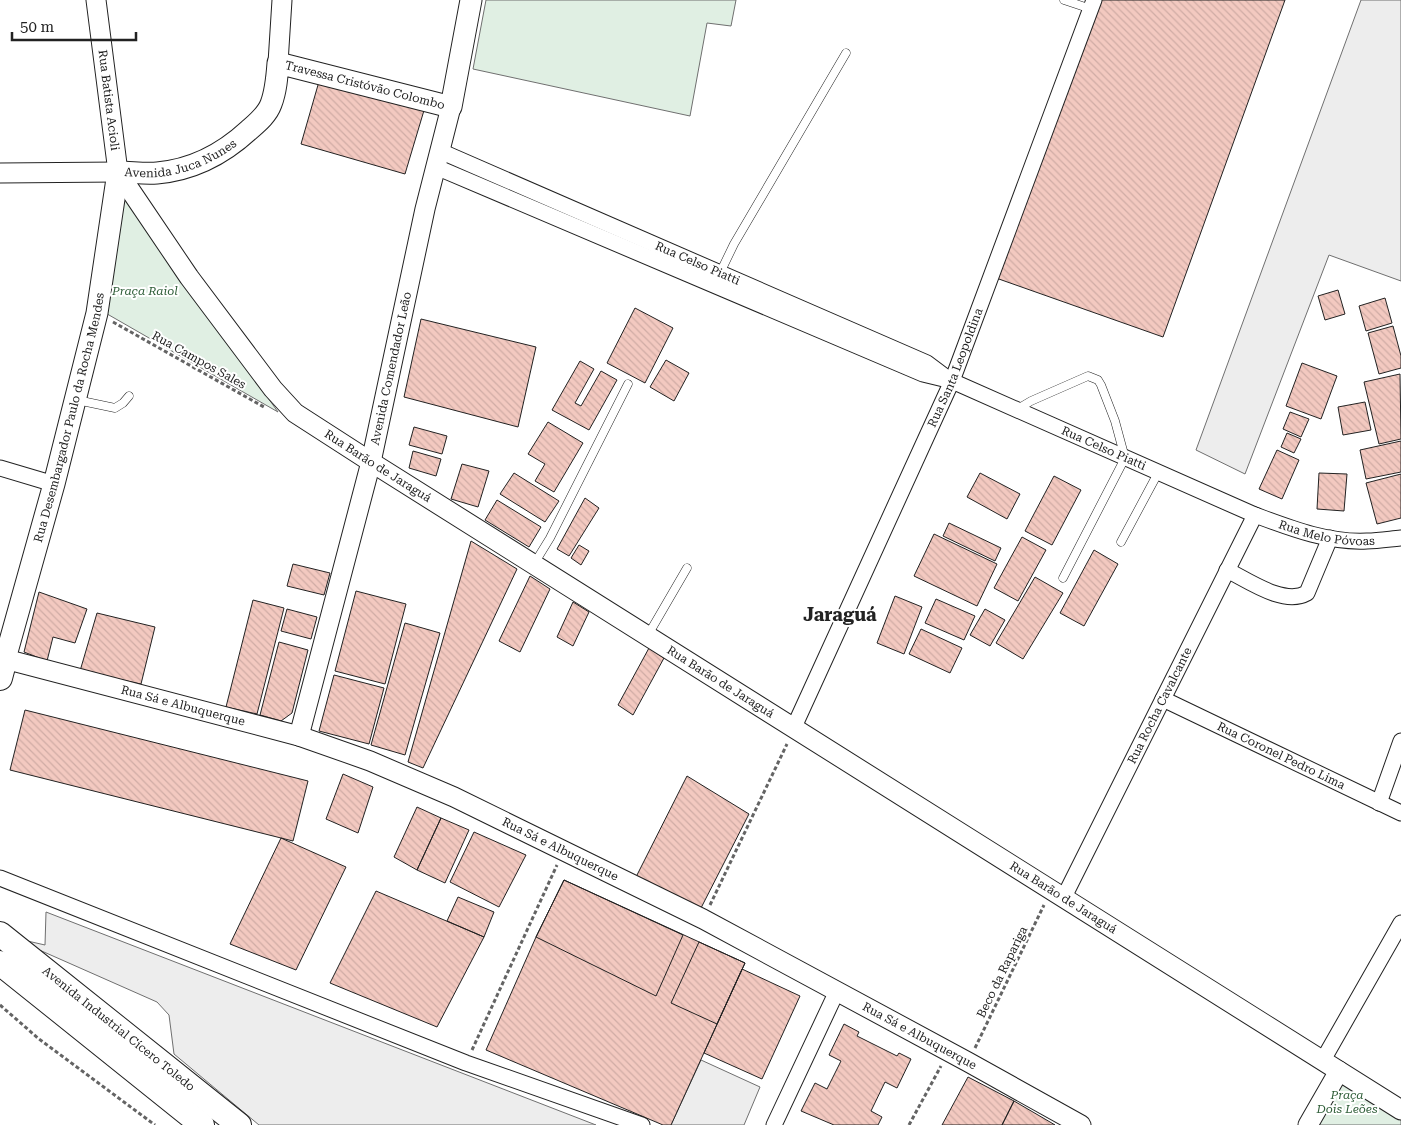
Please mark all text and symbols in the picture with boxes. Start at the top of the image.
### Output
scale bar [12,10,136,42]
text: 50 m [20,18,55,36]
street label: Rua Batista Acioli [95,49,122,152]
street label: Travessa Cristóvão Colombo [284,58,446,112]
street label: Avenida Juca Nunes [124,136,239,180]
street label: Rua Celso Piatti [653,239,742,288]
park label: Praça Raiol [111,284,178,298]
street label: Avenida Comendador Leão [368,290,414,446]
street label: Rua Desembargador Paulo da Rocha Mendes [31,291,107,544]
street label: Rua Santa Leopoldina [925,306,986,429]
street label: Rua Campos Sales [150,328,249,392]
street label: Rua Celso Piatti [1059,423,1148,473]
street label: Rua Barão de Jaraguá [322,427,434,505]
street label: Rua Melo Póvoas [1277,517,1375,548]
district label: Jaraguá [803,604,877,625]
street label: Rua Barão de Jaraguá [664,643,777,721]
street label: Rua Rocha Cavalcante [1125,645,1195,766]
street label: Rua Sá e Albuquerque [119,683,247,729]
street label: Rua Coronel Pedro Lima [1215,719,1348,792]
street label: Rua Sá e Albuquerque [500,815,621,884]
street label: Rua Barão de Jaraguá [1007,859,1120,937]
street label: Beco da Rapariga [974,924,1030,1020]
street label: Avenida Industrial Cícero Toledo [40,964,198,1094]
street label: Rua Sá e Albuquerque [860,999,980,1073]
park label: Praça Dois Leões [1315,1088,1378,1116]

